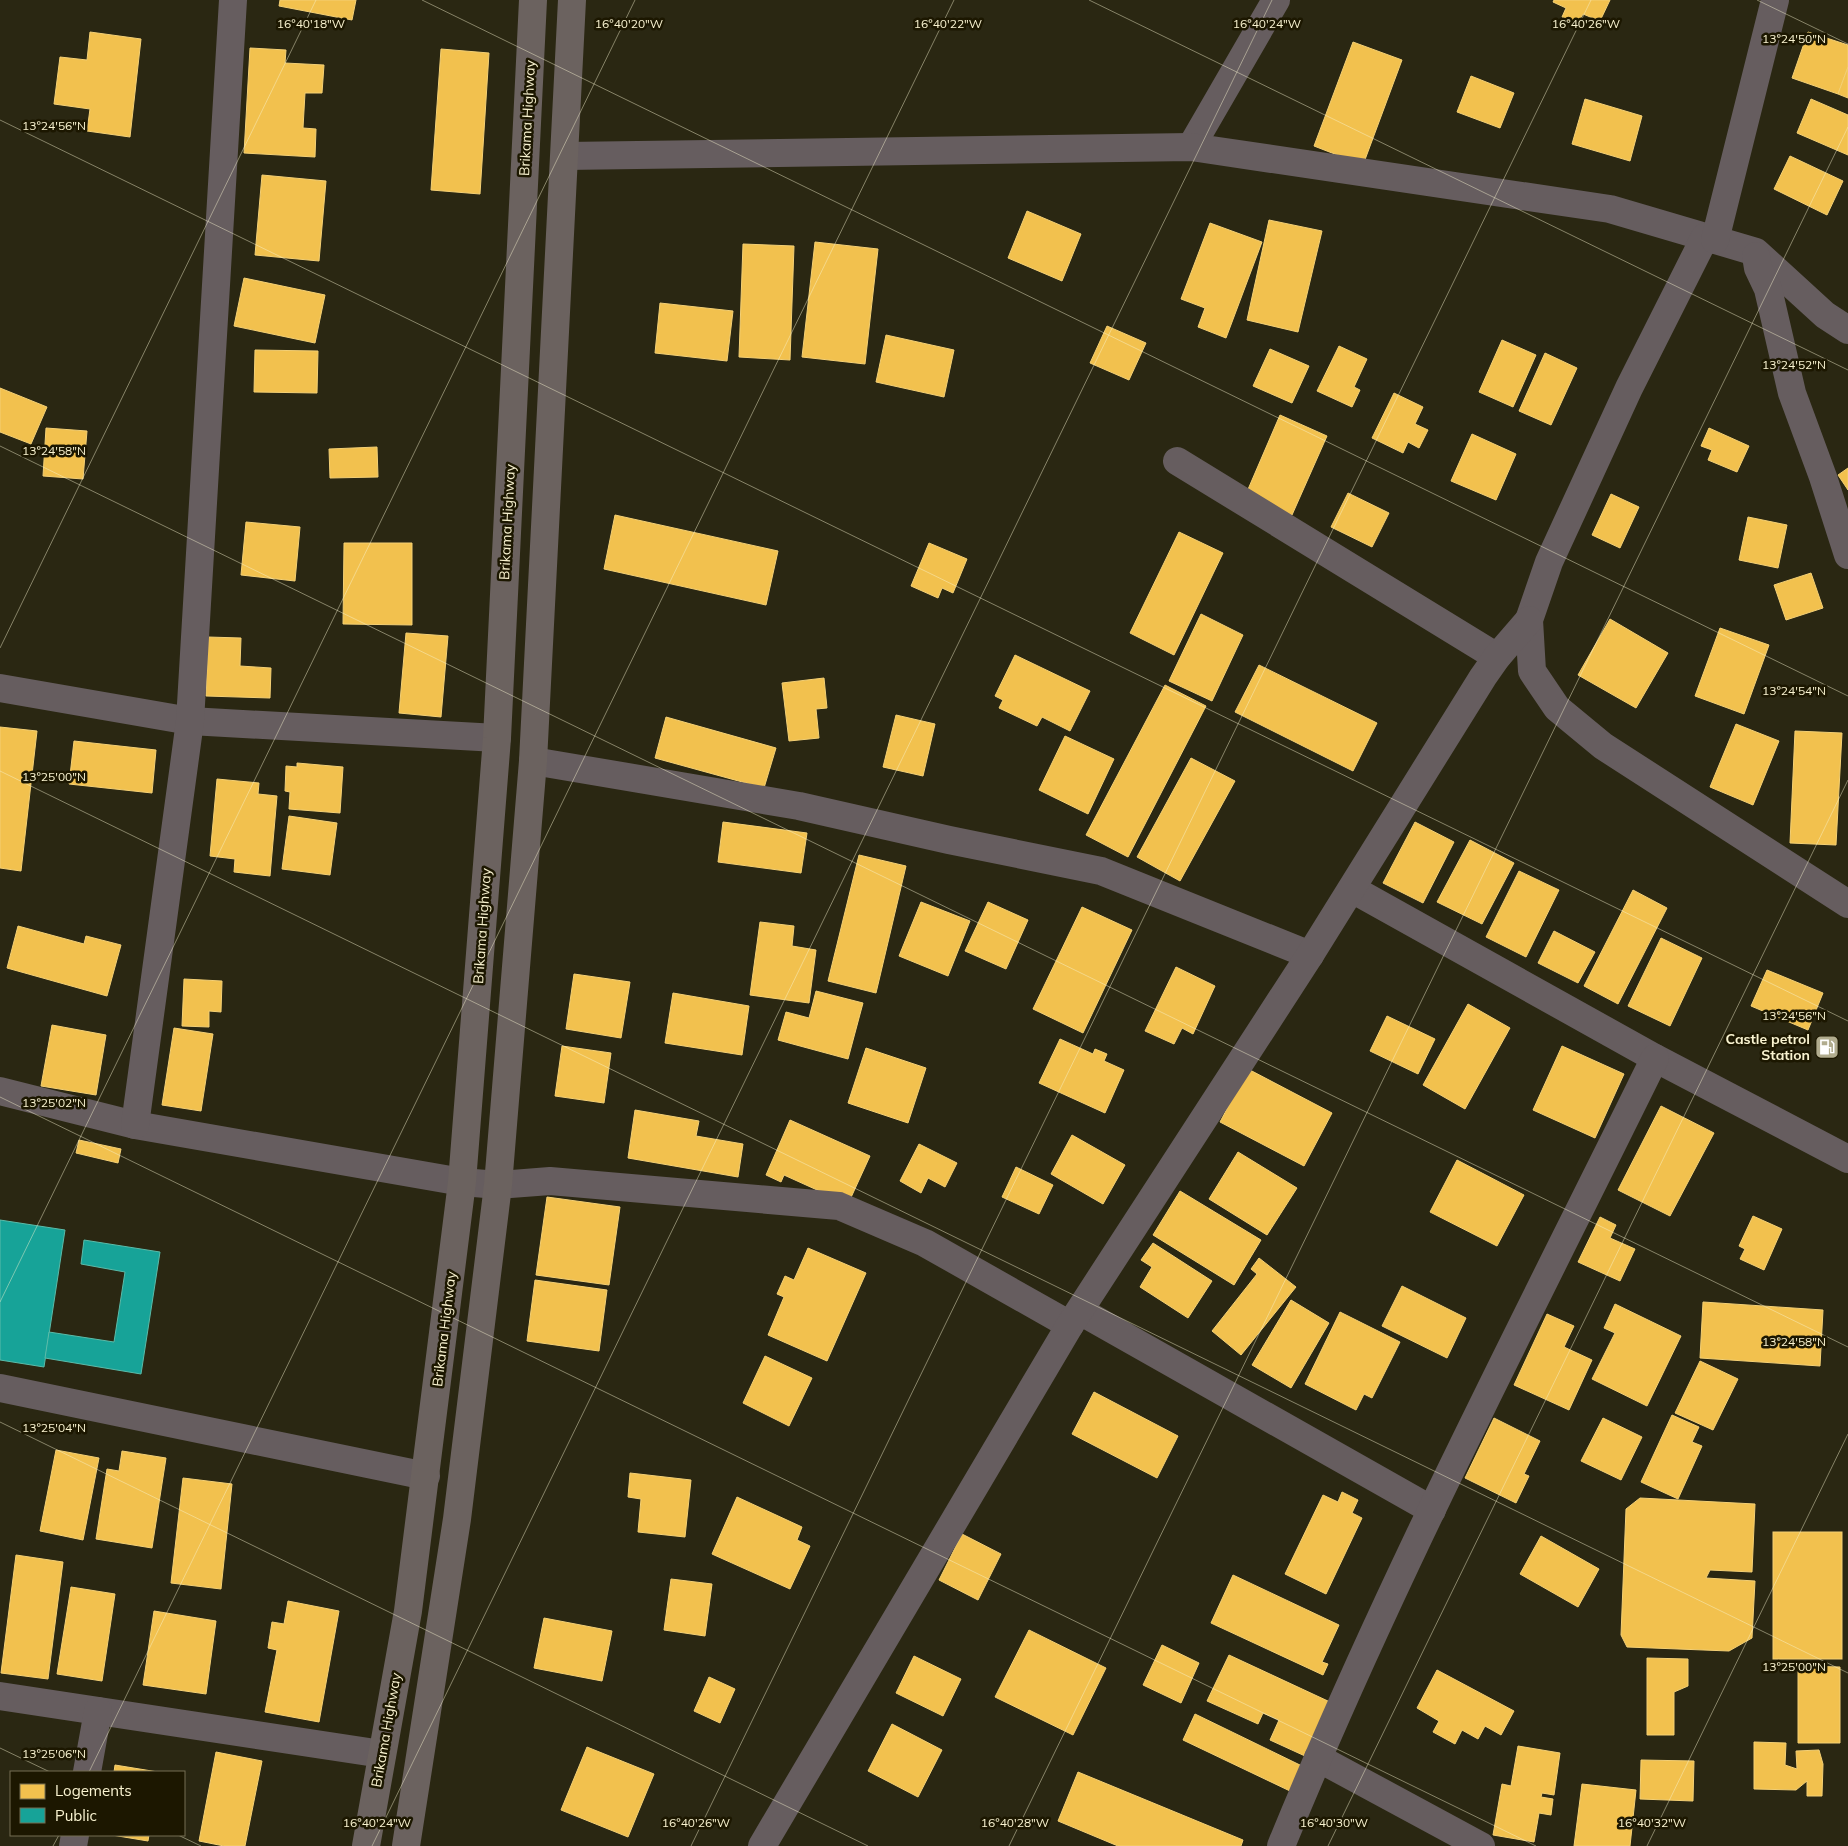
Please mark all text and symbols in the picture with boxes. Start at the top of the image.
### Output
text: 16°40'18"W [277,16,345,31]
text: 16°40'20"W [595,16,663,31]
text: 16°40'22"W [914,16,982,31]
text: 16°40'24"W [1233,16,1301,31]
text: 16°40'26"W [1552,16,1620,31]
text: 13°24'50"N [1762,31,1826,46]
street label: Brikama Highway [515,59,539,177]
text: 13°24'56"N [22,118,86,133]
text: 13°24'52"N [1762,357,1826,372]
text: 13°24'58"N [22,443,86,458]
street label: Brikama Highway [495,463,519,581]
text: 13°24'54"N [1762,683,1826,698]
text: 13°25'00"N [22,769,86,784]
street label: Brikama Highway [469,867,495,985]
text: 13°24'56"N [1762,1008,1826,1023]
place label: Castle petrol Station [1726,1030,1810,1064]
fuel station icon: Castle petrol Station [1814,1034,1840,1060]
text: 13°25'02"N [22,1095,86,1110]
street label: Brikama Highway [428,1270,460,1388]
text: 13°24'58"N [1762,1334,1826,1349]
text: 13°25'04"N [22,1420,86,1435]
text: 13°25'00"N [1762,1659,1826,1674]
street label: Brikama Highway [367,1671,405,1789]
text: 13°25'06"N [22,1746,86,1761]
legend [10,1771,185,1836]
text: Logements [55,1781,132,1800]
text: Public [55,1806,97,1825]
text: 16°40'24"W [343,1815,411,1830]
text: 16°40'26"W [662,1815,730,1830]
text: 16°40'28"W [981,1815,1049,1830]
text: 16°40'30"W [1300,1815,1368,1830]
text: 16°40'32"W [1618,1815,1686,1830]

